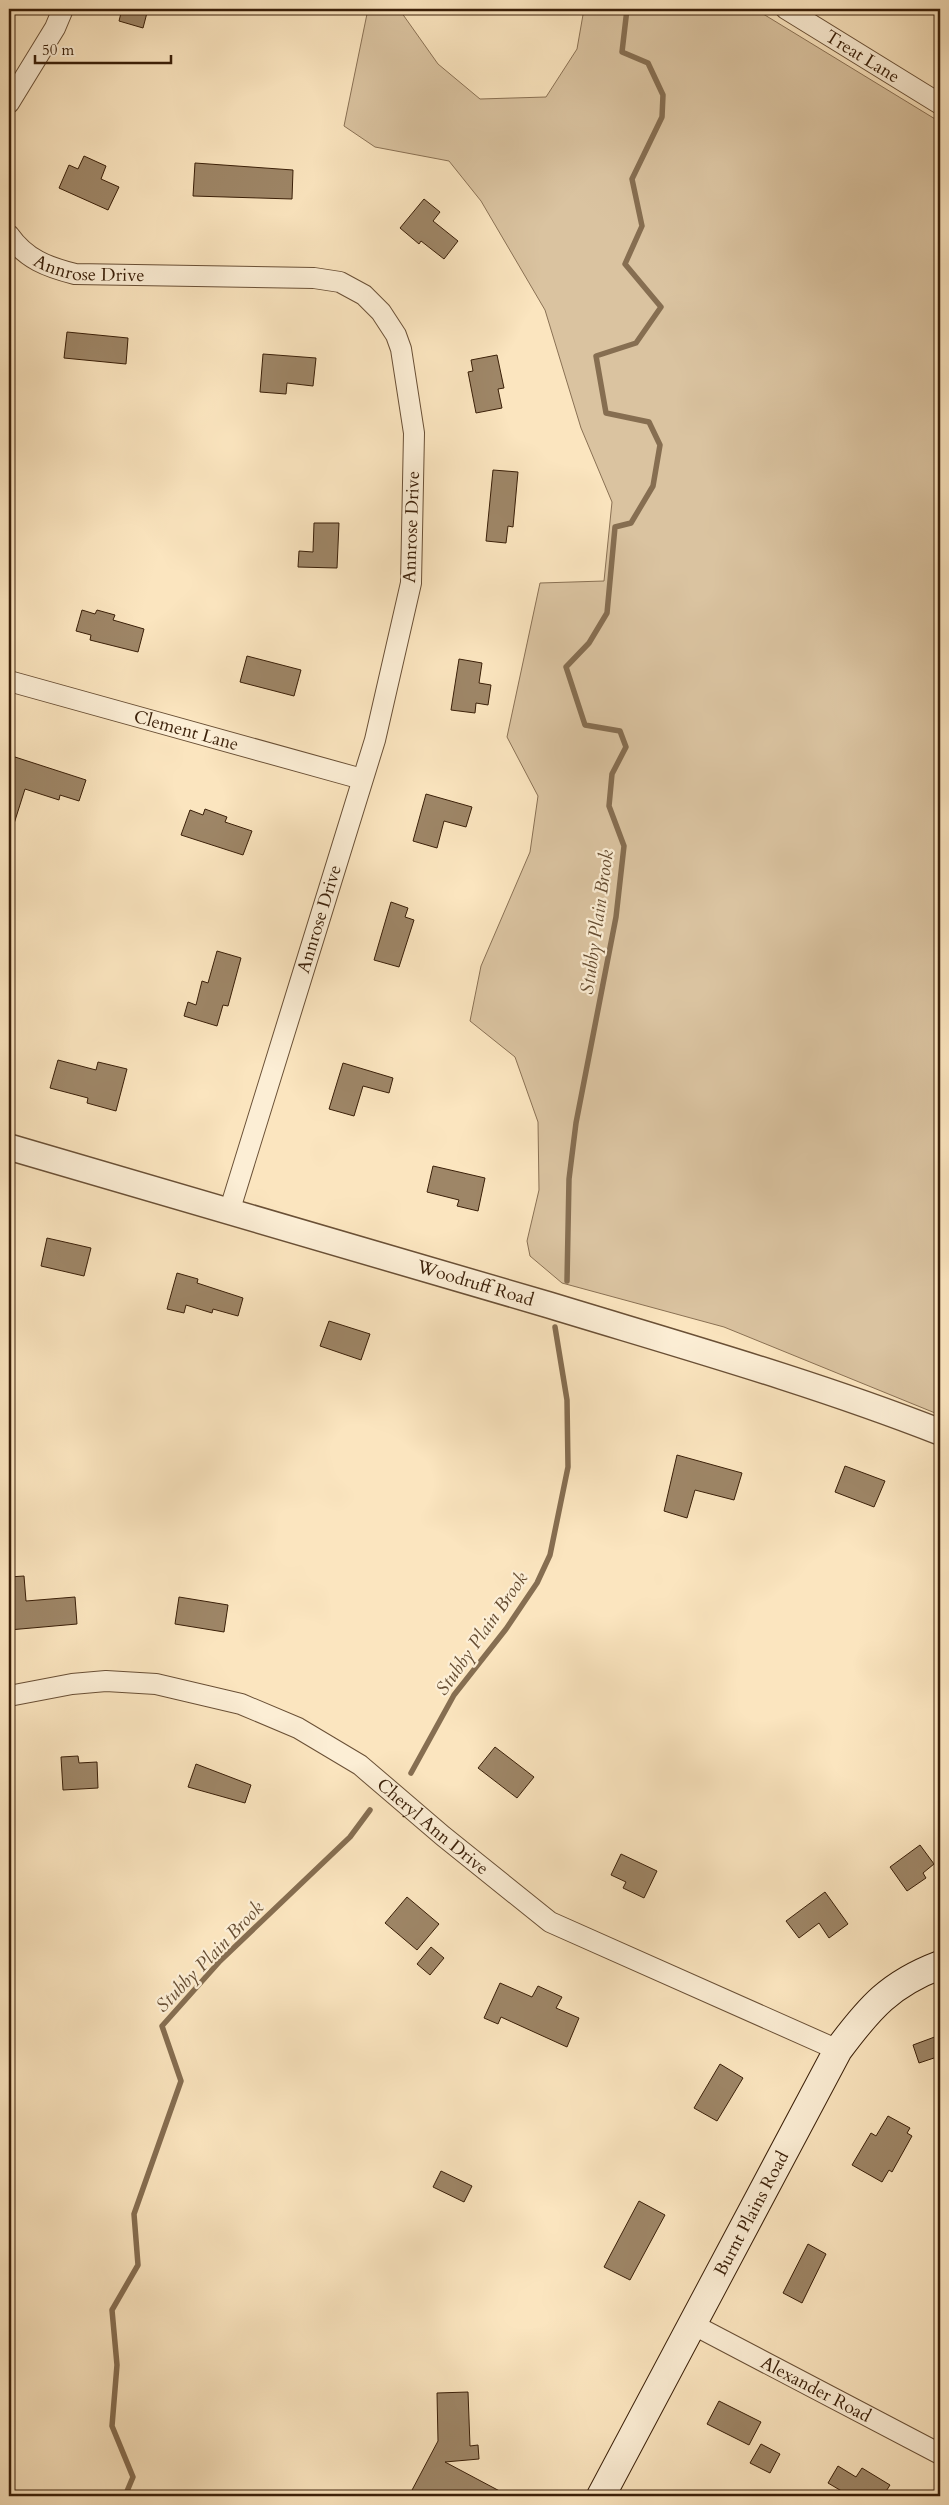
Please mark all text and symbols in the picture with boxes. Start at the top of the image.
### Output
street label: Treat Lane [820,24,904,89]
scale bar [35,32,171,64]
text: 50 m [42,40,74,60]
street label: Annrose Drive [29,249,145,288]
street label: Annrose Drive [397,471,426,583]
street label: Clement Lane [131,704,241,757]
water label: Stubby Plain Brook [574,848,620,996]
street label: Annrose Drive [291,862,348,976]
street label: Woodruff Road [413,1254,537,1313]
water label: Stubby Plain Brook [429,1566,535,1701]
street label: Cheryl Ann Drive [371,1773,494,1881]
water label: Stubby Plain Brook [150,1895,270,2018]
street label: Burnt Plains Road [708,2146,795,2281]
street label: Alexander Road [756,2350,876,2429]

